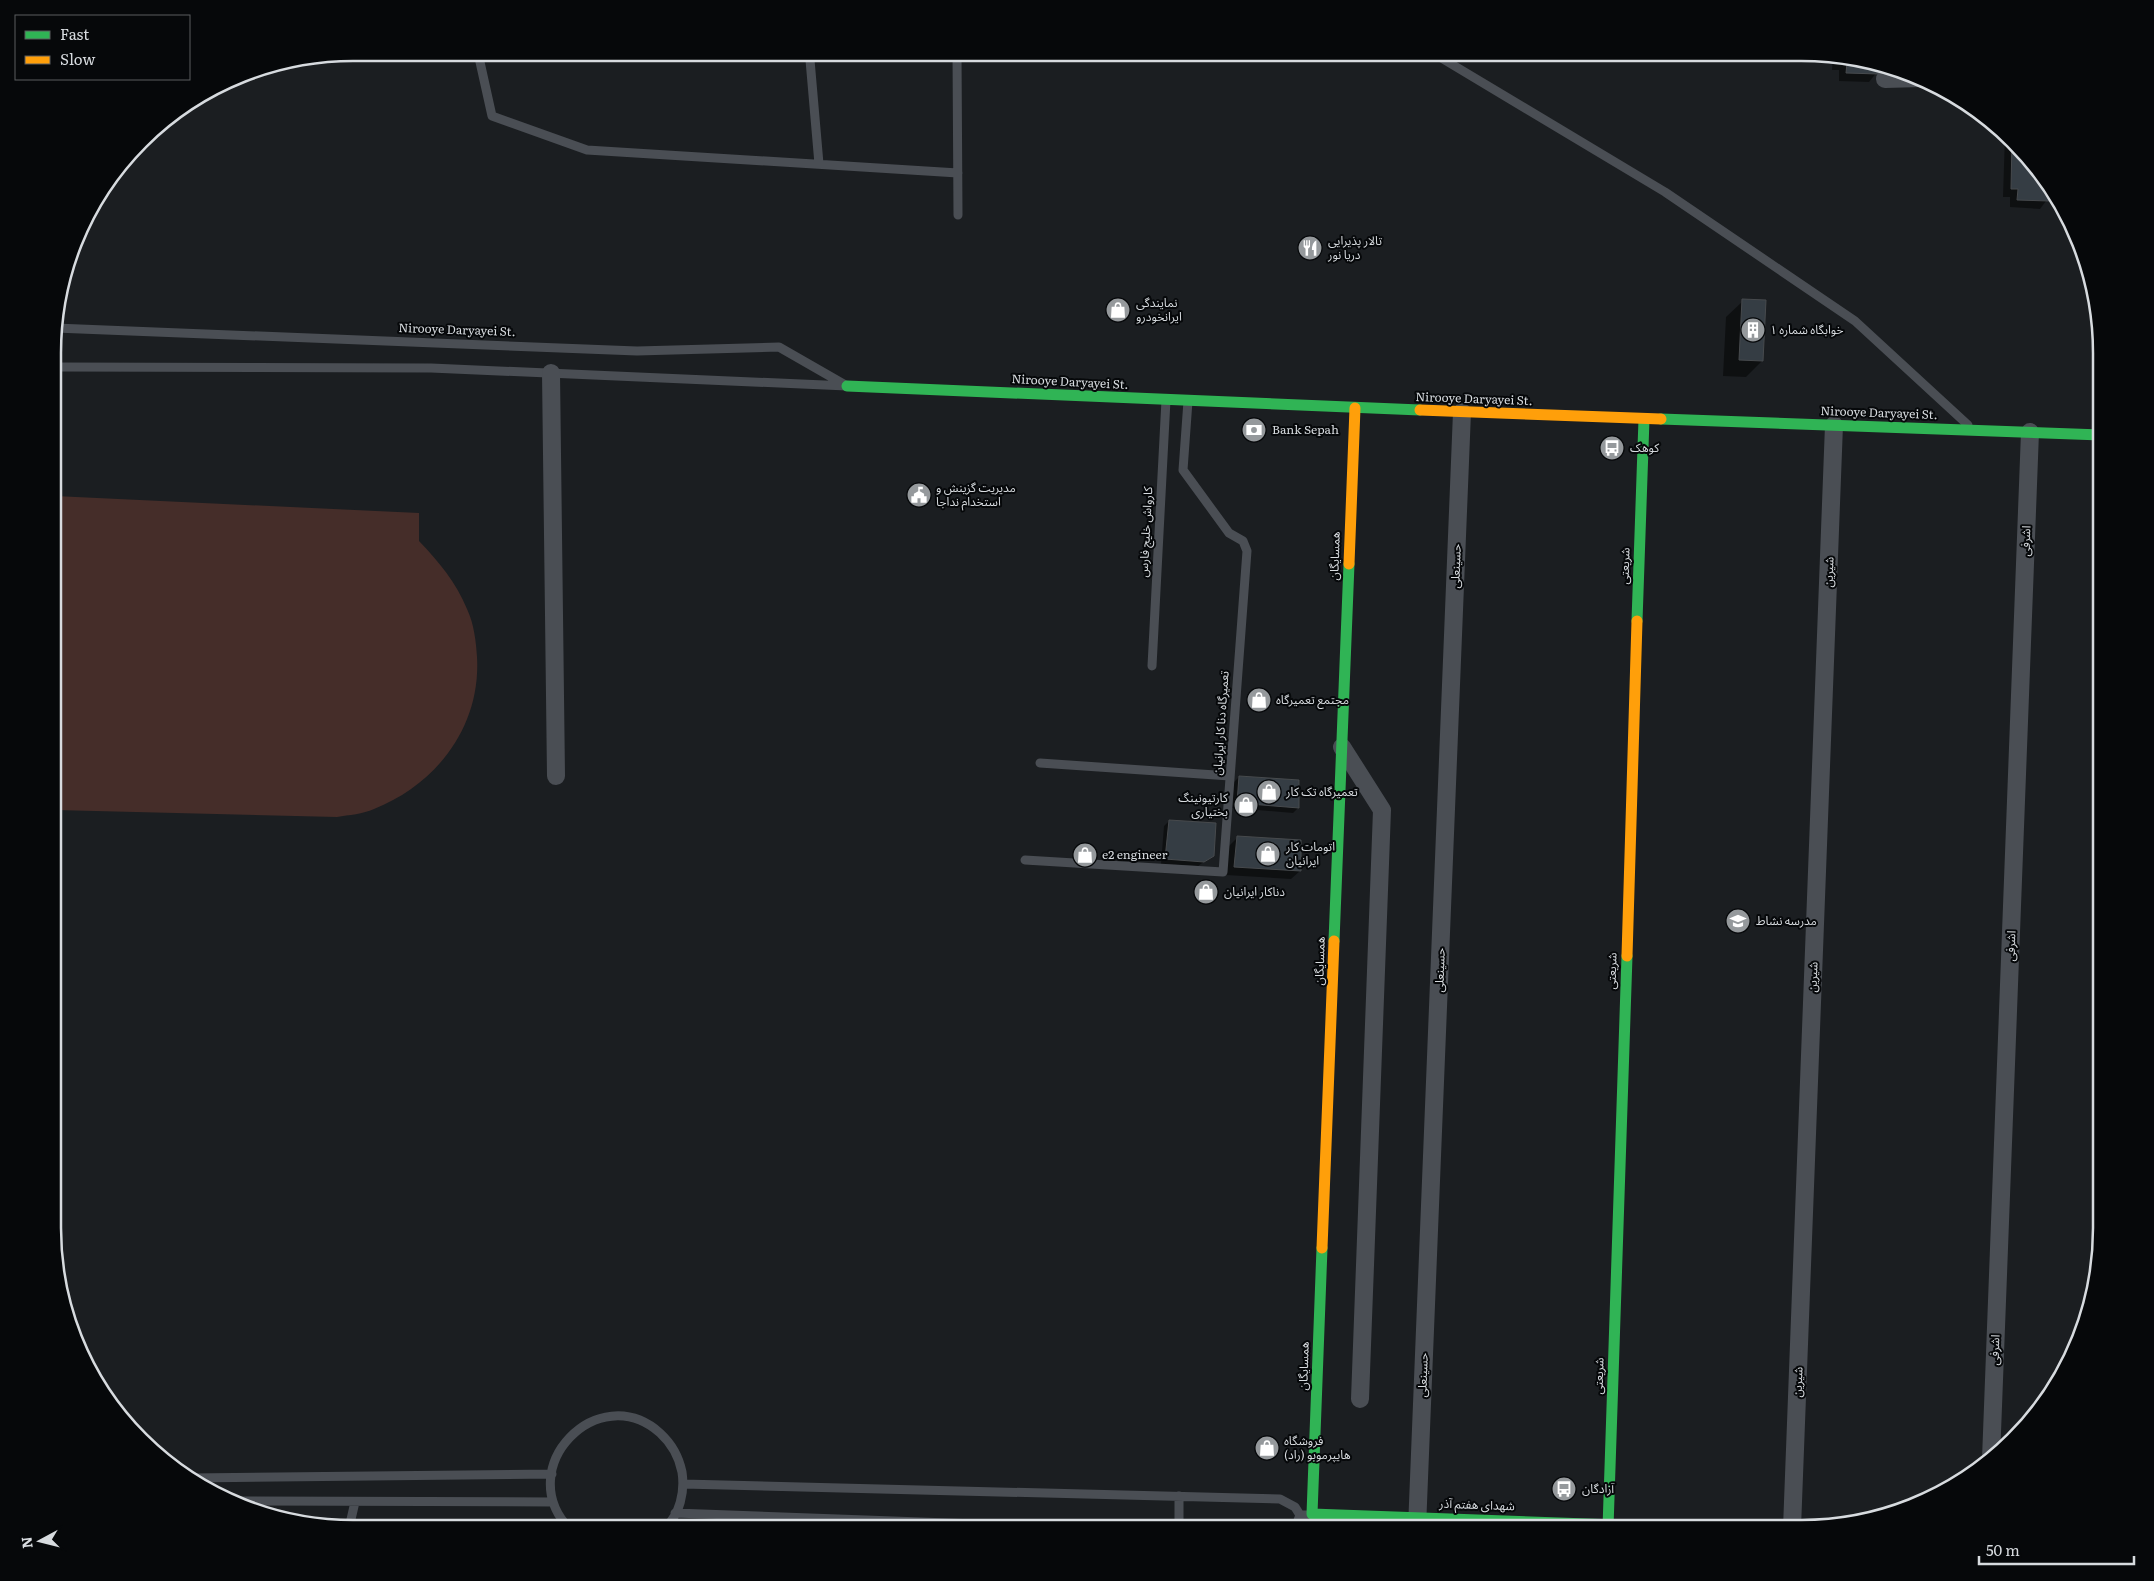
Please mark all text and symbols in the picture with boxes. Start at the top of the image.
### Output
legend [15,15,190,80]
text: Fast [60,22,89,45]
text: Slow [60,47,95,70]
place label: تالار پذیرایی دریا نور [1327,231,1383,263]
restaurant icon: تالار پذیرایی دریا نور [1297,235,1323,261]
place label: نمایندگی ایرانخودرو [1136,293,1182,325]
shop icon: نمایندگی ایرانخودرو [1105,297,1131,323]
building icon: خوابگاه شماره ۱ [1740,317,1766,343]
street label: Nirooye Daryayei St. [398,318,516,340]
place label: خوابگاه شماره ۱ [1770,320,1844,338]
street label: Nirooye Daryayei St. [1011,369,1129,393]
street label: Nirooye Daryayei St. [1415,387,1533,409]
street label: Nirooye Daryayei St. [1820,401,1938,423]
bank icon: Bank Sepah [1241,417,1267,443]
place label: Bank Sepah [1272,420,1339,438]
bus stop icon: کوهک [1599,435,1625,461]
place label: کوهک [1630,438,1660,456]
place label: مدیریت گزینش و استخدام نداجا [936,478,1016,511]
public building icon: مدیریت گزینش و استخدام نداجا [906,482,932,508]
street label: کارواش خلیج فارس [1134,485,1157,578]
street label: اشرفی [2015,525,2035,557]
street label: همسایگان [1324,531,1344,581]
street label: حسینعلی [1445,543,1465,589]
street label: شریعتی [1614,547,1634,585]
street label: شیرین [1818,556,1838,588]
street label: تعمیرگاه دنا کار ایرانیان [1207,670,1233,776]
shop icon: مجتمع تعمیرگاه [1246,687,1272,713]
place label: مجتمع تعمیرگاه [1276,690,1349,709]
shop icon: تعمیرگاه تک کار [1256,779,1282,805]
place label: تعمیرگاه تک کار [1285,782,1358,800]
place label: کارتیونینگ بختیاری [1178,788,1229,820]
shop icon: کارتیونینگ بختیاری [1233,792,1259,818]
place label: اتومات کار ایرانیان [1285,837,1335,869]
shop icon: اتومات کار ایرانیان [1255,841,1281,867]
shop icon: e2 engineer [1072,842,1098,868]
place label: e2 engineer [1102,845,1168,863]
shop icon: دناکار ایرانیان [1193,879,1219,905]
place label: دناکار ایرانیان [1224,882,1285,900]
school or university icon: مدرسه نشاط [1725,908,1751,934]
place label: مدرسه نشاط [1756,911,1817,929]
street label: اشرفی [2000,930,2020,962]
street label: همسایگان [1309,936,1329,986]
street label: حسینعلی [1429,947,1449,993]
street label: شریعتی [1601,952,1621,990]
street label: شیرین [1802,961,1822,993]
street label: اشرفی [1984,1334,2004,1366]
street label: همسایگان [1293,1341,1313,1391]
street label: حسینعلی [1412,1352,1432,1398]
street label: شریعتی [1588,1357,1608,1395]
street label: شیرین [1787,1366,1807,1398]
place label: فروشگاه هایپرموبو (راد) [1284,1431,1351,1463]
shop icon: فروشگاه هایپرموبو (راد) [1254,1435,1280,1461]
bus stop icon: آزادگان [1551,1476,1577,1502]
place label: آزادگان [1582,1479,1615,1497]
street label: شهدای هفتم آذر [1438,1494,1515,1515]
north arrow [15,1516,65,1566]
scale bar [1979,1534,2134,1566]
text: N [15,1535,37,1550]
text: 50 m [1986,1538,2020,1561]

